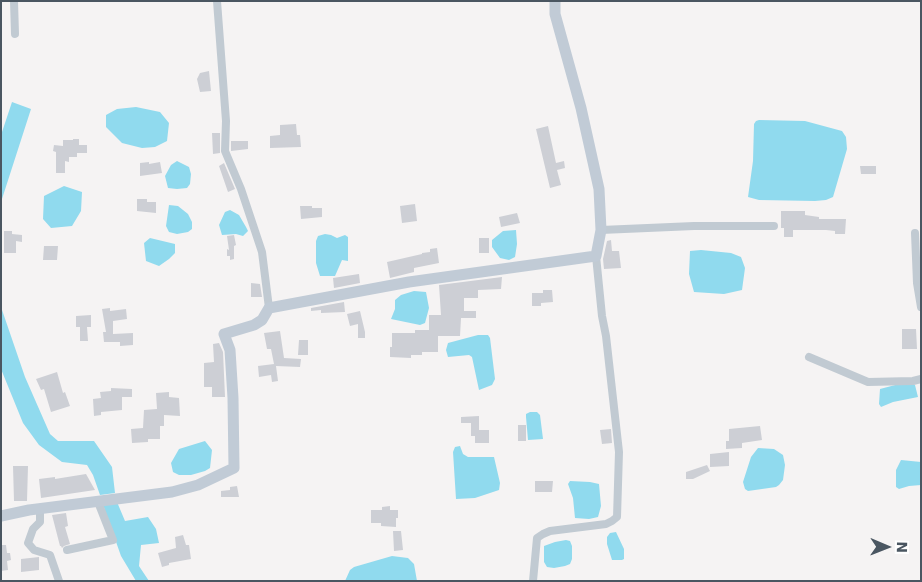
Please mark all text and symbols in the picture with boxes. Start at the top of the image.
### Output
north arrow [862,522,912,572]
text: N [894,541,910,553]

